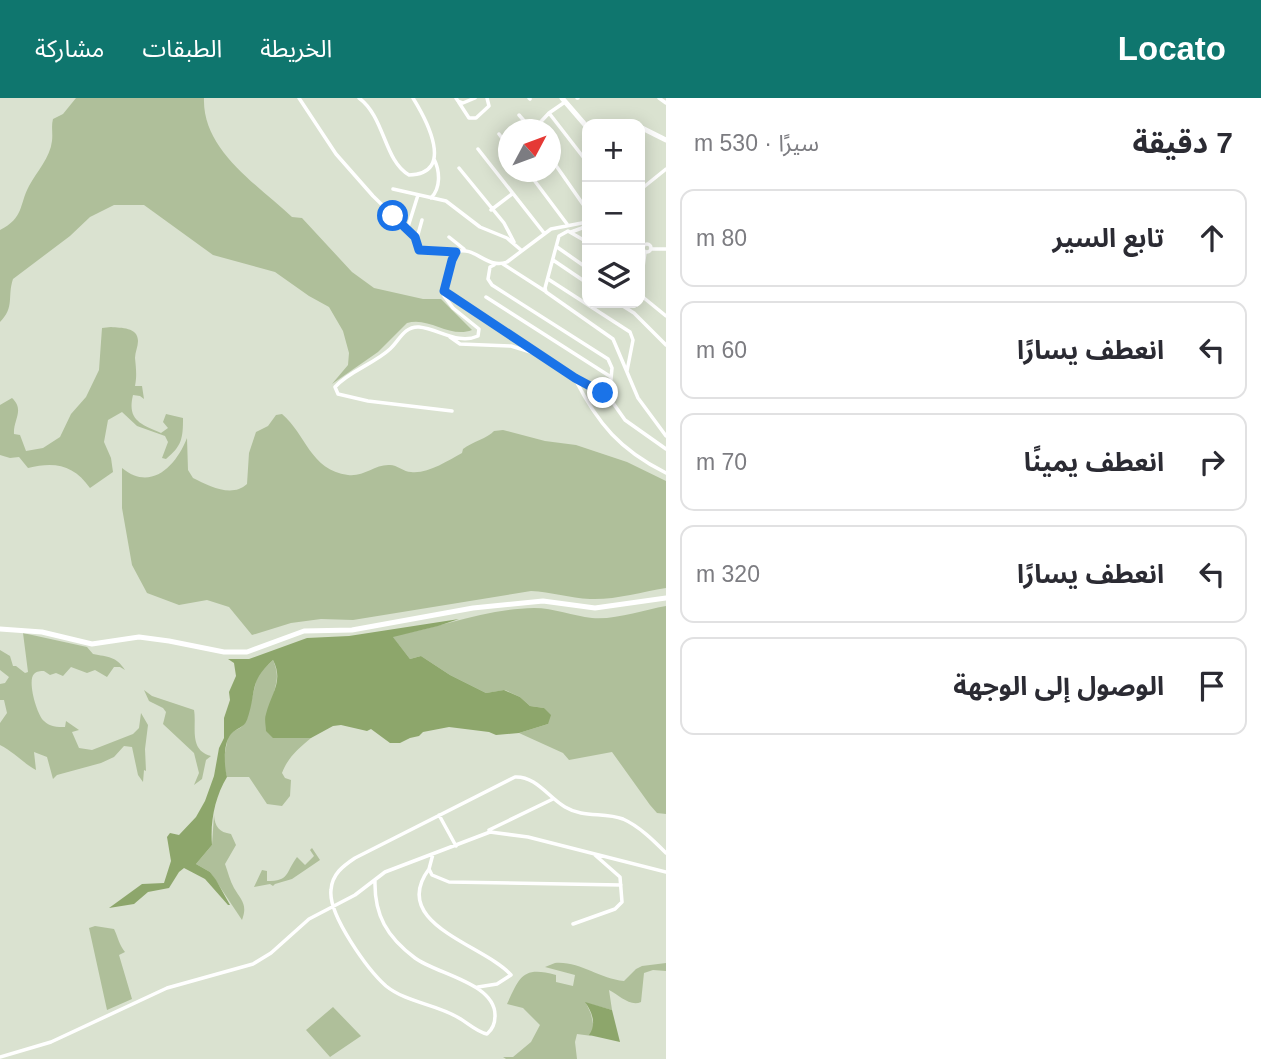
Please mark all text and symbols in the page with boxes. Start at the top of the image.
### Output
text: Locato [1118,30,1226,67]
text: مشاركة [35,35,104,62]
text: الطبقات [142,35,222,62]
text: الخريطة [260,35,332,62]
north arrow [498,119,561,182]
map controls [582,119,645,308]
button: + [582,119,645,182]
text: 7 دقيقة [1132,126,1233,159]
text: سيرًا · 530 m [694,130,819,156]
button: − [582,182,645,245]
route start [377,200,408,231]
icon: ahead [1193,219,1231,257]
text: تابع السير [1052,223,1164,253]
text: 80 m [696,225,747,251]
button: layers [582,245,645,308]
icon: left [1193,331,1231,369]
text: انعطف يسارًا [1017,335,1164,365]
text: 60 m [696,337,747,363]
route end [587,377,618,408]
icon: right [1193,443,1231,481]
text: انعطف يمينًا [1024,447,1164,477]
text: 70 m [696,449,747,475]
icon: left [1193,555,1231,593]
text: انعطف يسارًا [1017,559,1164,589]
text: 320 m [696,561,760,587]
icon: arrive [1193,667,1231,705]
text: الوصول إلى الوجهة [953,671,1164,701]

